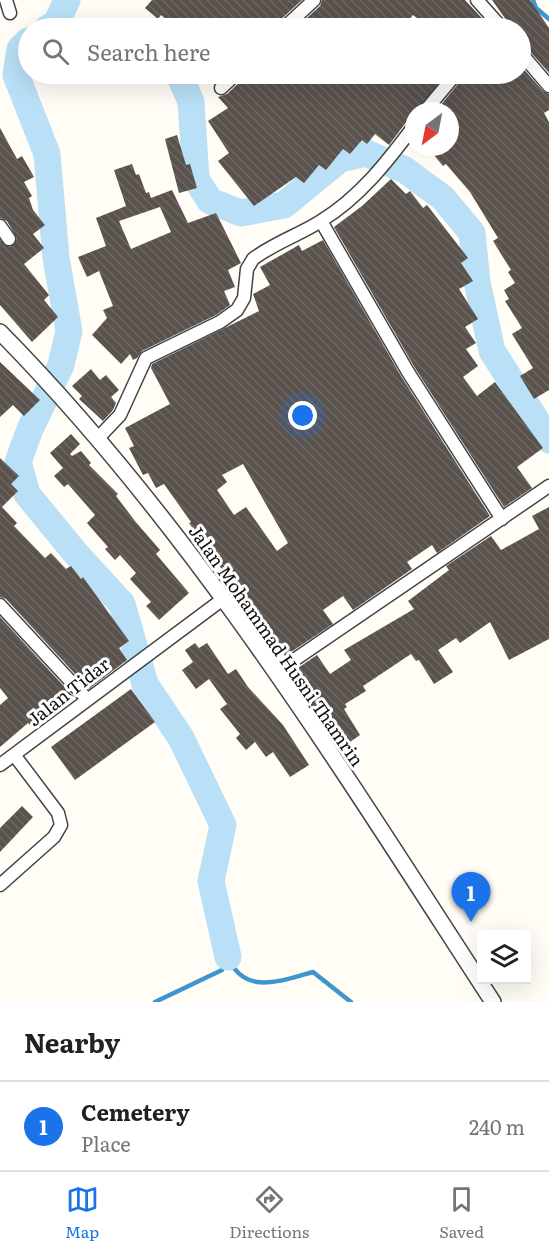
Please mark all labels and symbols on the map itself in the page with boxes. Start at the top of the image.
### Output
north arrow [405,102,459,156]
your location [288,401,317,430]
street label: Jalan Mohammad Husni Thamrin [183,519,371,771]
street label: Jalan Tidar [21,650,115,732]
pin: 1 [452,872,490,922]

